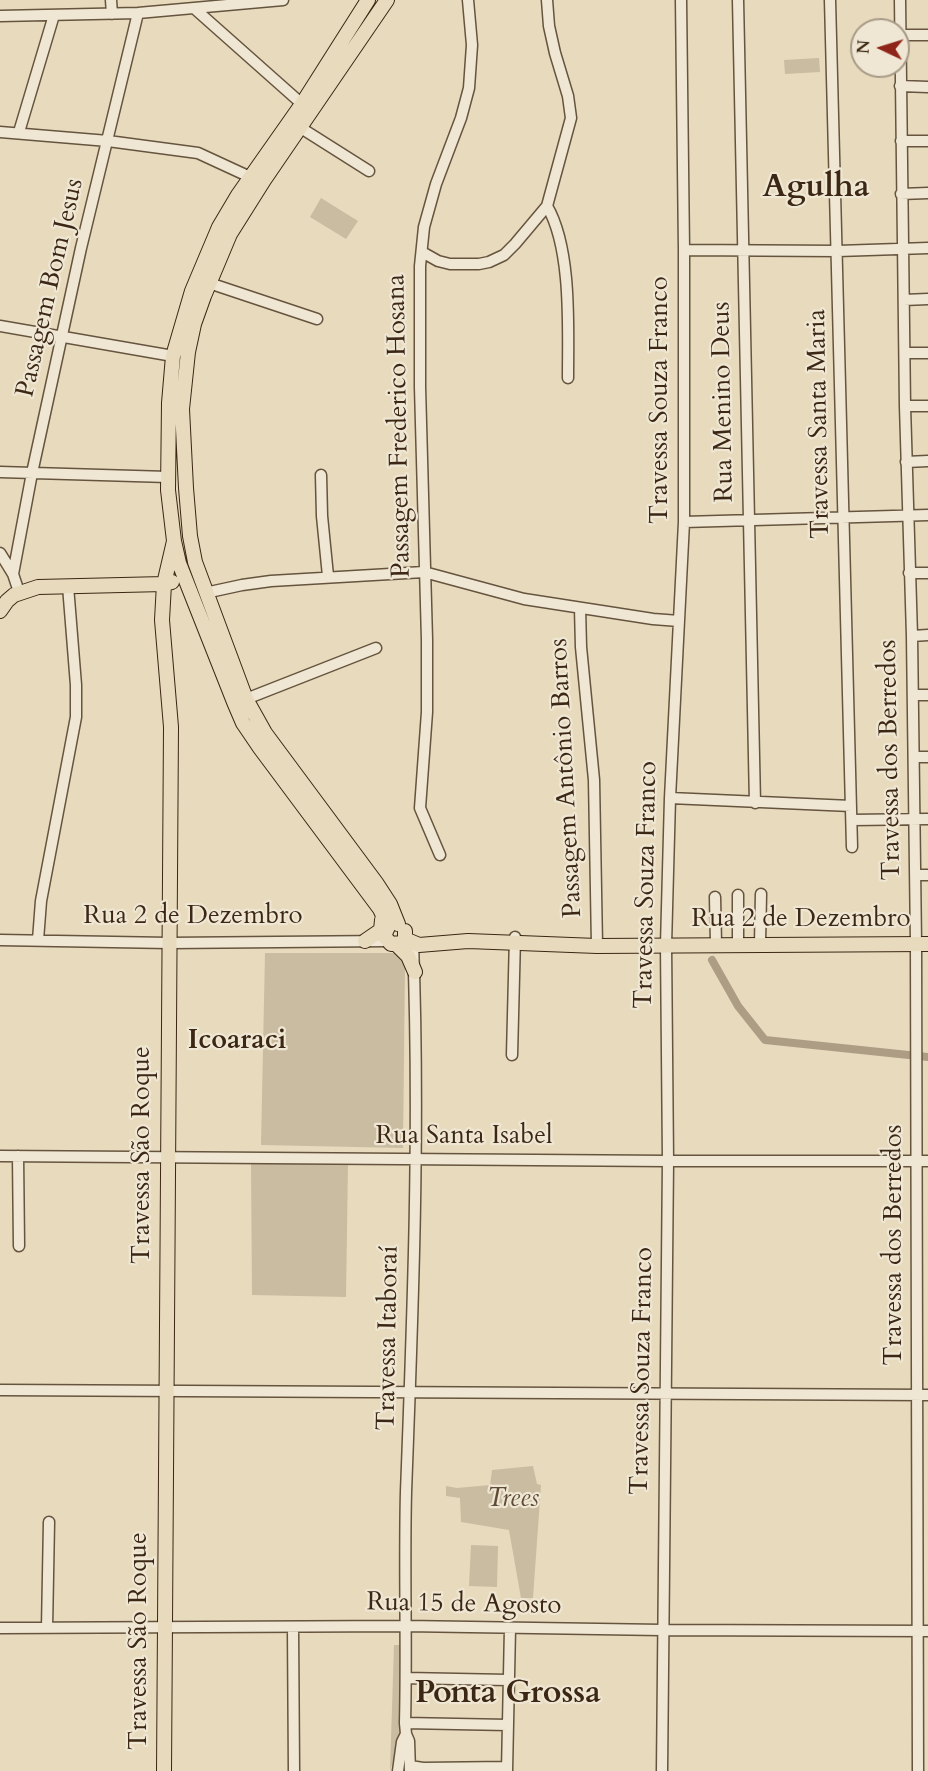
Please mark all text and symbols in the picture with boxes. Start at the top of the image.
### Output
north arrow [850,18,910,78]
text: N [853,39,875,55]
district label: Agulha [762,170,870,208]
street label: Passagem Bom Jesus [11,176,91,400]
street label: Passagem Frederico Hosana [382,274,418,578]
street label: Travessa Souza Franco [645,276,677,524]
street label: Rua Menino Deus [707,301,741,503]
street label: Travessa Santa Maria [802,309,838,539]
street label: Passagem Antônio Barros [544,637,590,919]
street label: Travessa dos Berredos [873,639,909,881]
street label: Travessa Souza Franco [629,761,665,1009]
street label: Rua 2 de Dezembro [83,901,303,933]
street label: Rua 2 de Dezembro [691,904,911,936]
district label: Icoaraci [188,1026,286,1058]
street label: Travessa São Roque [127,1046,159,1264]
street label: Rua Santa Isabel [375,1121,553,1153]
street label: Travessa dos Berredos [879,1125,911,1365]
street label: Travessa Itaboraí [372,1245,406,1431]
street label: Travessa Souza Franco [625,1247,661,1495]
park label: Trees [487,1484,539,1516]
street label: Travessa São Roque [124,1532,156,1750]
street label: Rua 15 de Agosto [366,1588,562,1622]
district label: Ponta Grossa [415,1676,601,1714]

